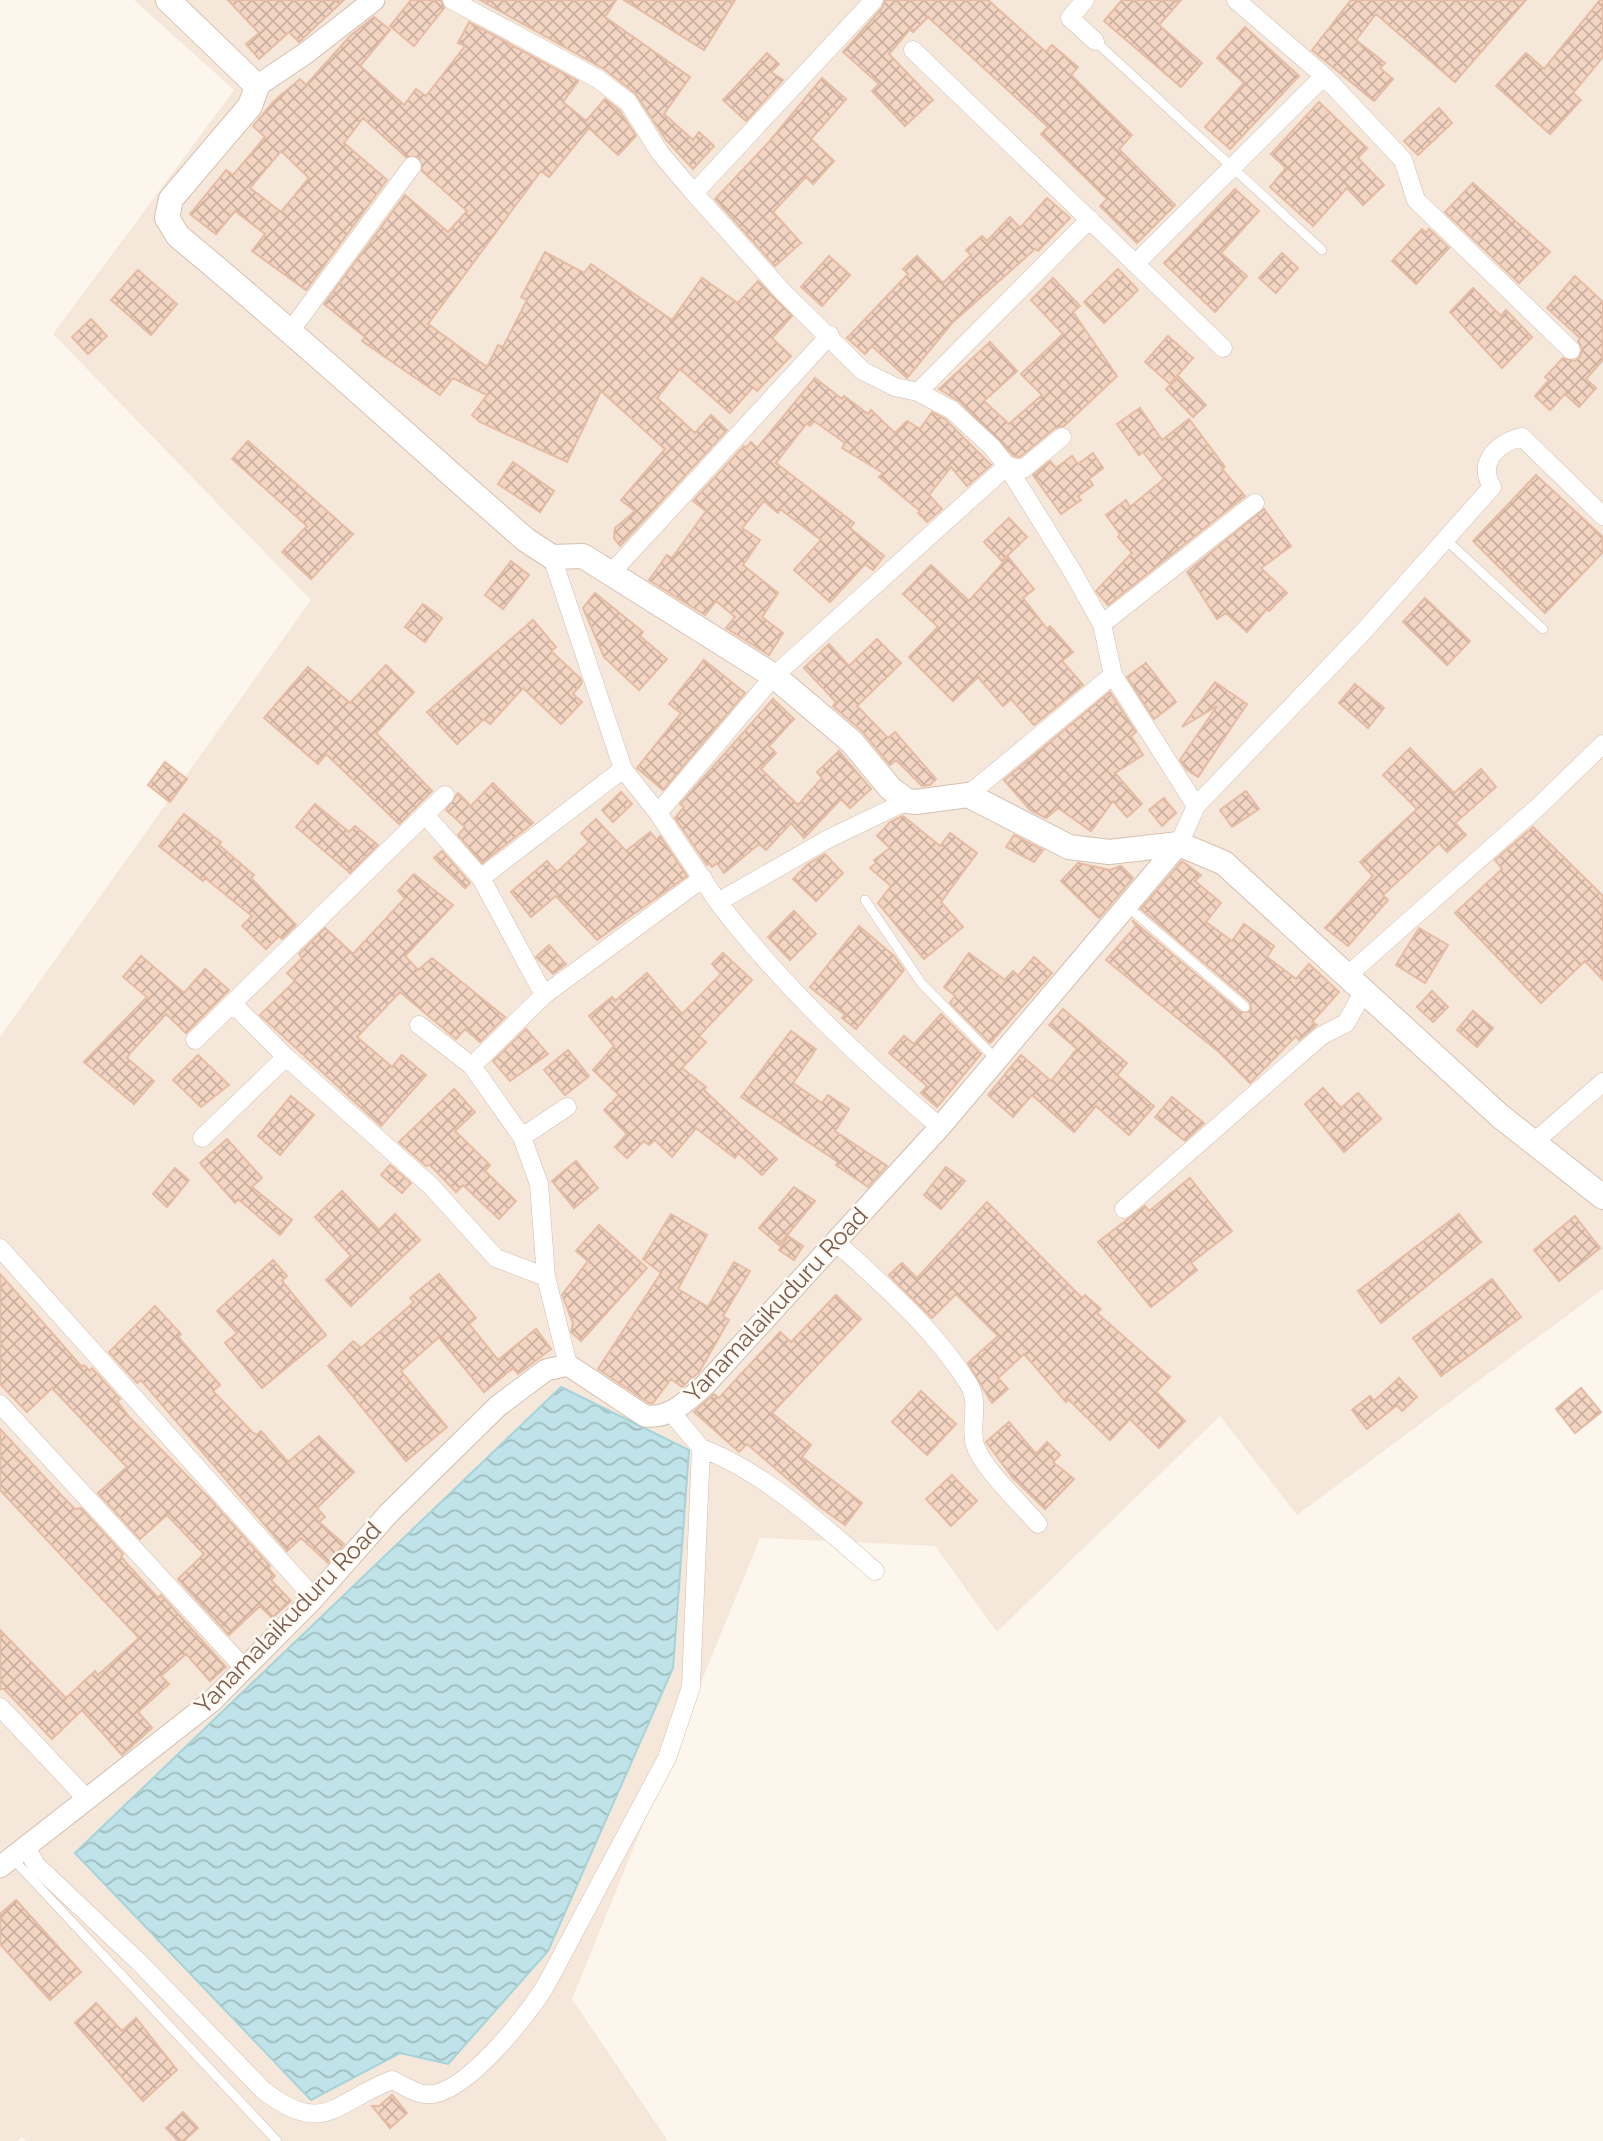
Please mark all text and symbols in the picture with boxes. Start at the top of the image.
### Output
street label: Yanamalaikuduru Road [678,1201,874,1408]
street label: Yanamalaikuduru Road [188,1515,387,1720]

